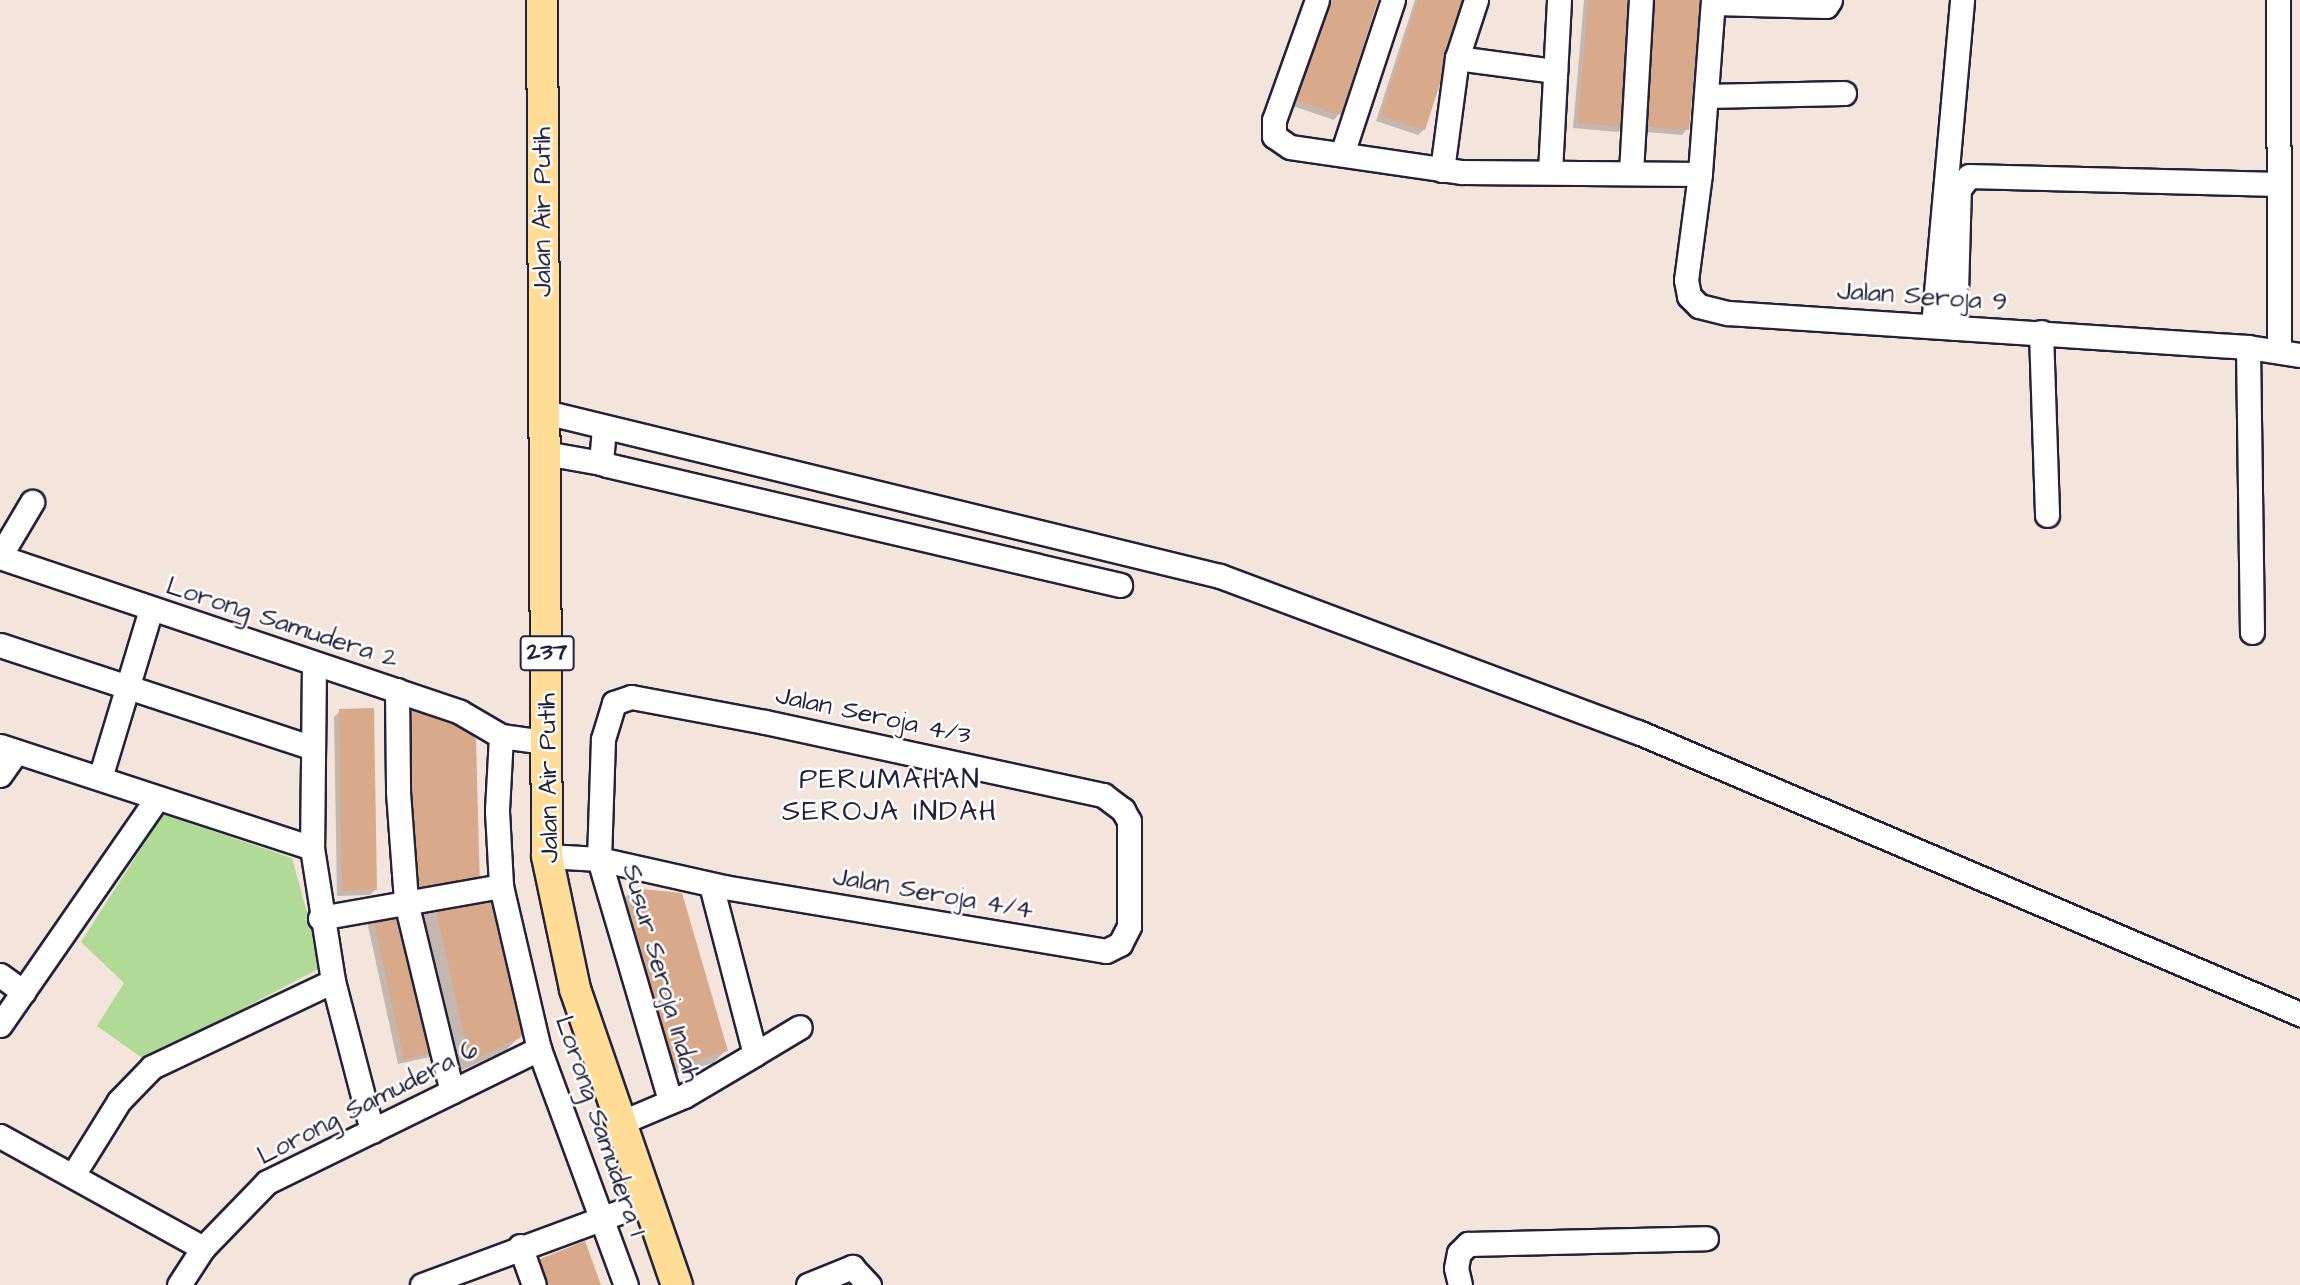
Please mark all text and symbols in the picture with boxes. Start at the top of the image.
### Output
street label: Jalan Air Putih [527,127,559,297]
street label: Jalan Seroja 9 [1836,275,2008,319]
street label: Lorong Samudera 2 [162,571,402,675]
road number: 237 [519,632,575,674]
street label: Jalan Seroja 4/3 [773,680,973,752]
street label: Jalan Air Putih [532,693,566,863]
district label: PERUMAHAN SEROJA INDAH [783,763,997,829]
street label: Susur Seroja Indah [615,860,707,1086]
street label: Jalan Seroja 4/4 [830,861,1036,927]
street label: Lorong Samudera 1 [548,1012,652,1240]
street label: Lorong Samudera 6 [252,1034,484,1172]

